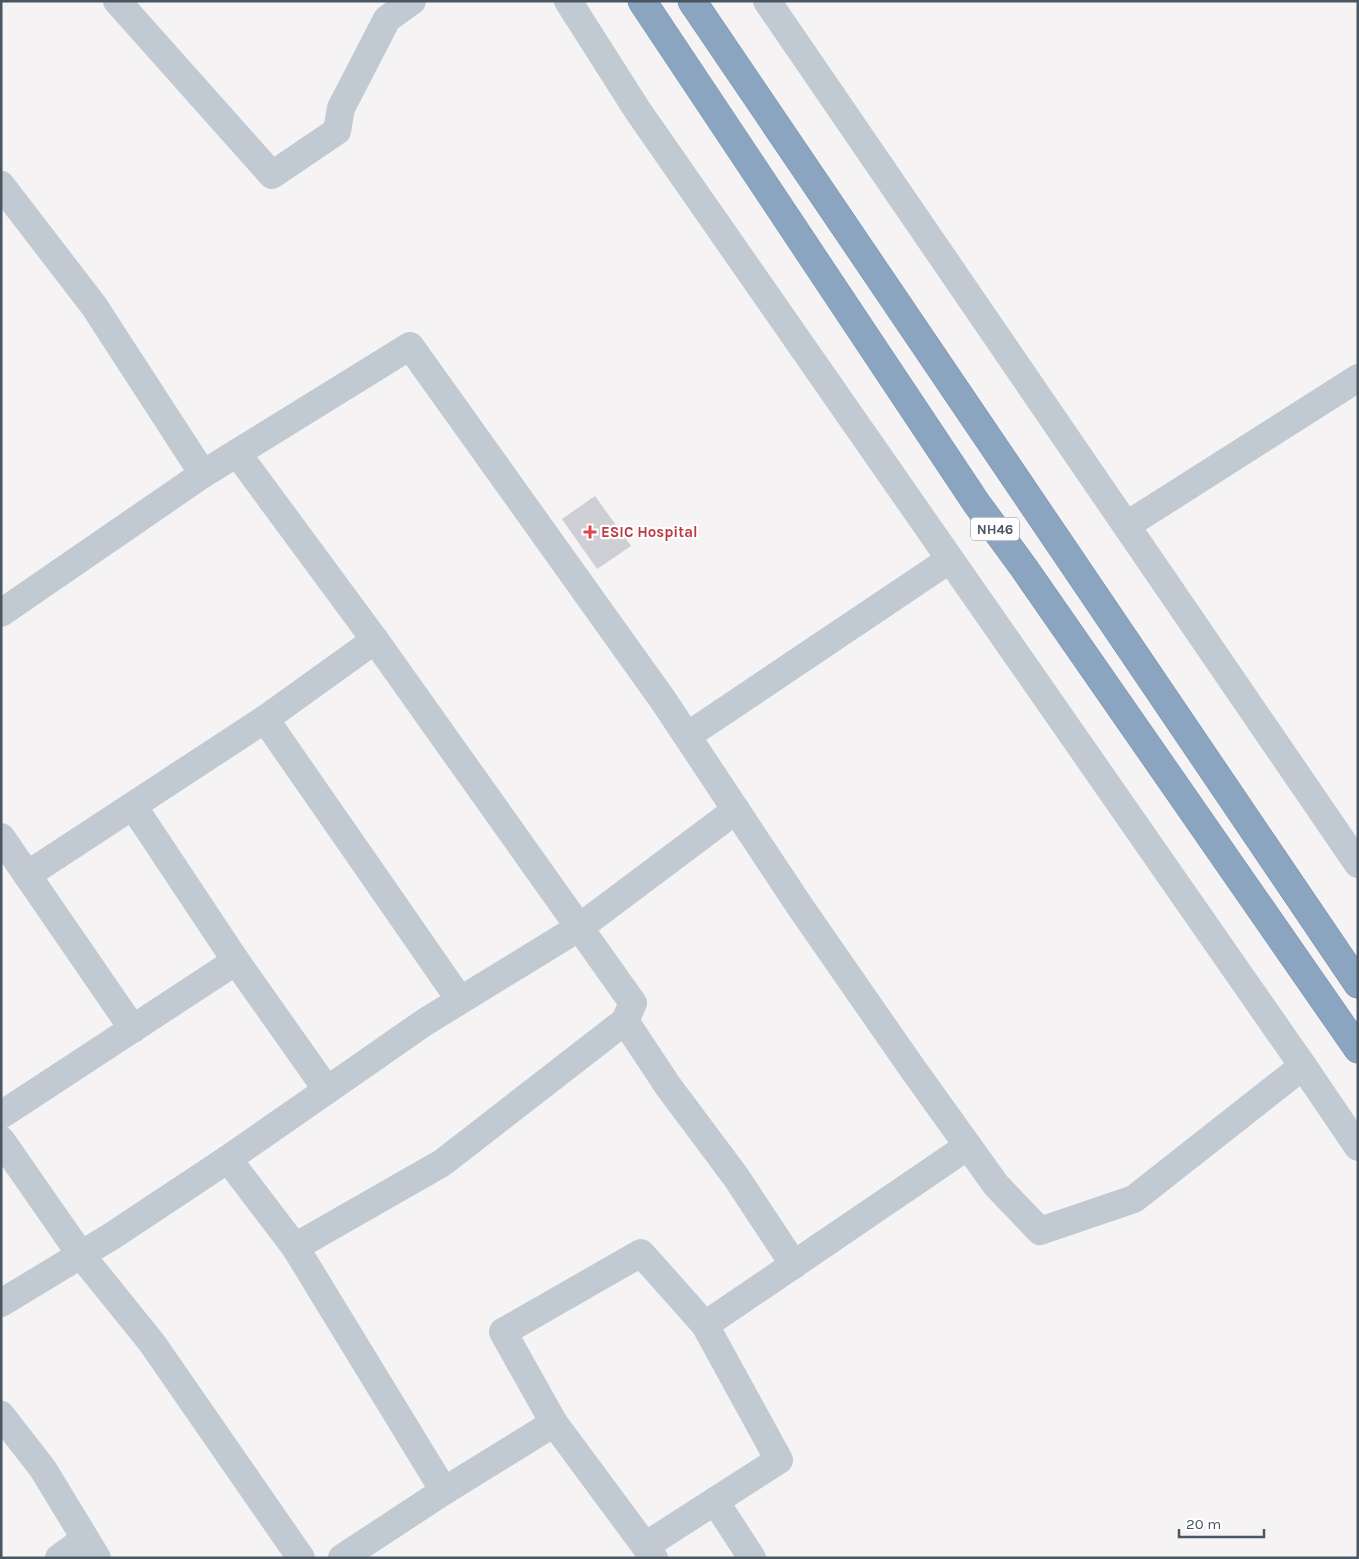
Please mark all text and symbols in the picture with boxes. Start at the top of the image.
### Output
road number: NH46 [971,518,1019,540]
place label: ESIC Hospital [601,523,698,541]
marker: ESIC Hospital [583,525,597,539]
scale bar [1179,1506,1264,1538]
text: 20 m [1186,1515,1221,1533]

